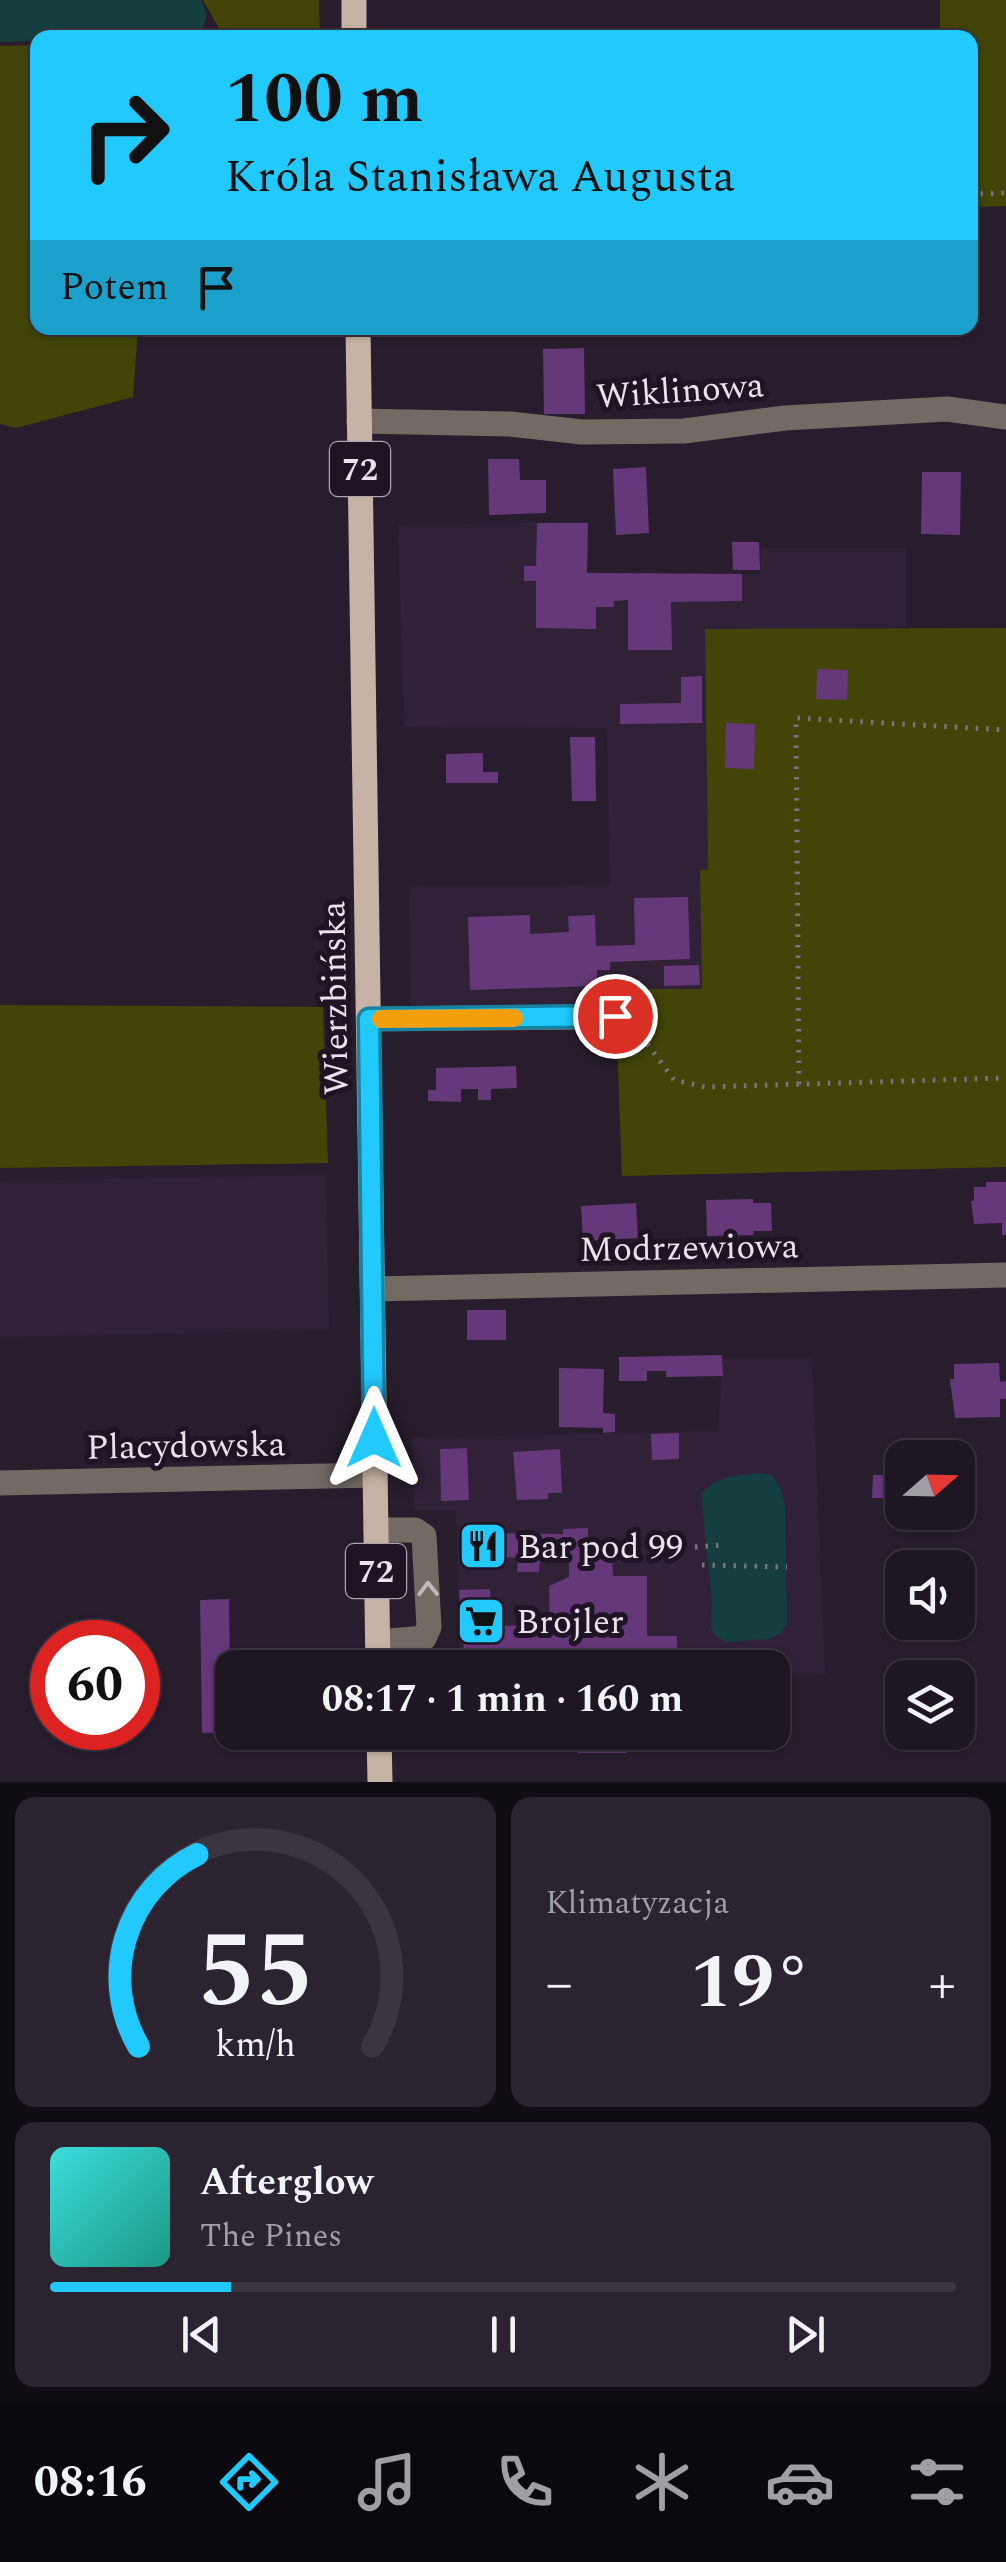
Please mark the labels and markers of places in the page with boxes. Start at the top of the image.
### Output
pin [573,974,658,1059]
restaurant icon: Bar pod 99 [457,1520,509,1572]
place label: Bar pod 99 [518,1521,683,1574]
supermarket icon: Brojler [455,1595,507,1647]
place label: Brojler [516,1596,624,1649]

